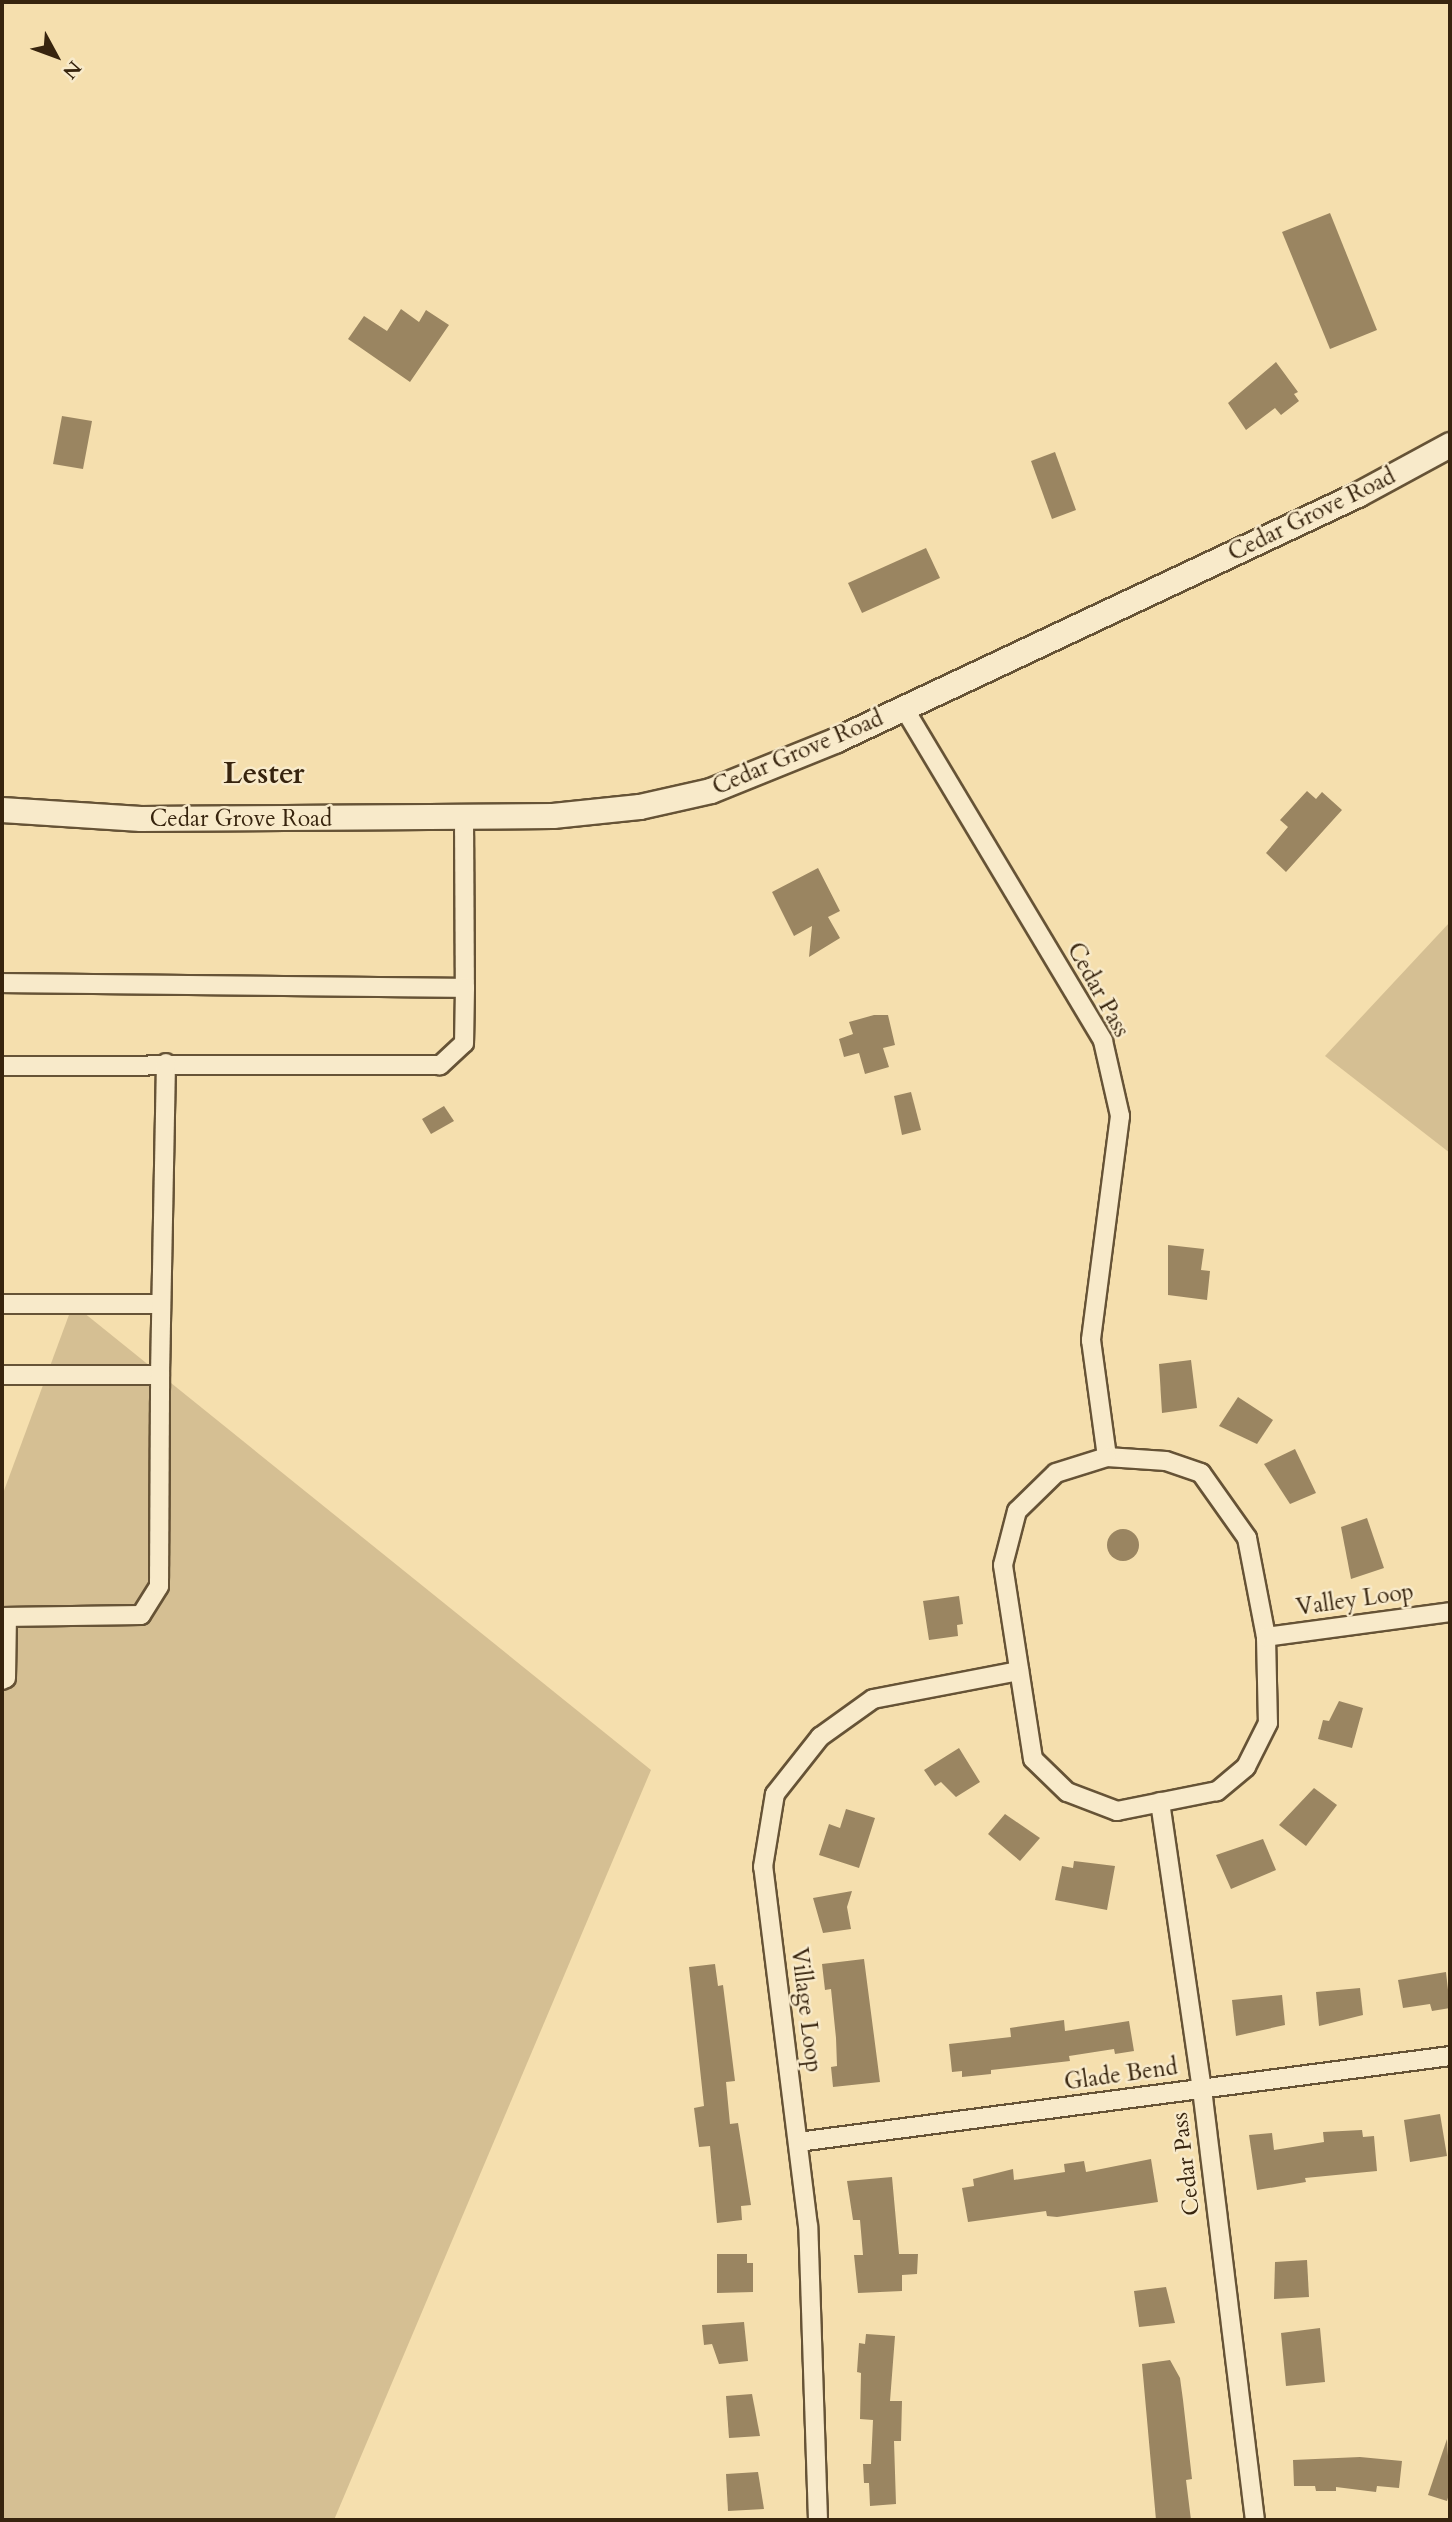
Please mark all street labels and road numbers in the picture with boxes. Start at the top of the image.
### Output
street label: Cedar Grove Road [1224,463,1400,567]
street label: Cedar Grove Road [709,705,887,801]
street label: Cedar Grove Road [150,805,332,833]
street label: Cedar Pass [1061,938,1135,1042]
street label: Valley Loop [1294,1578,1416,1622]
street label: Village Loop [785,1946,827,2074]
street label: Glade Bend [1063,2053,1179,2097]
street label: Cedar Pass [1166,2111,1206,2217]

